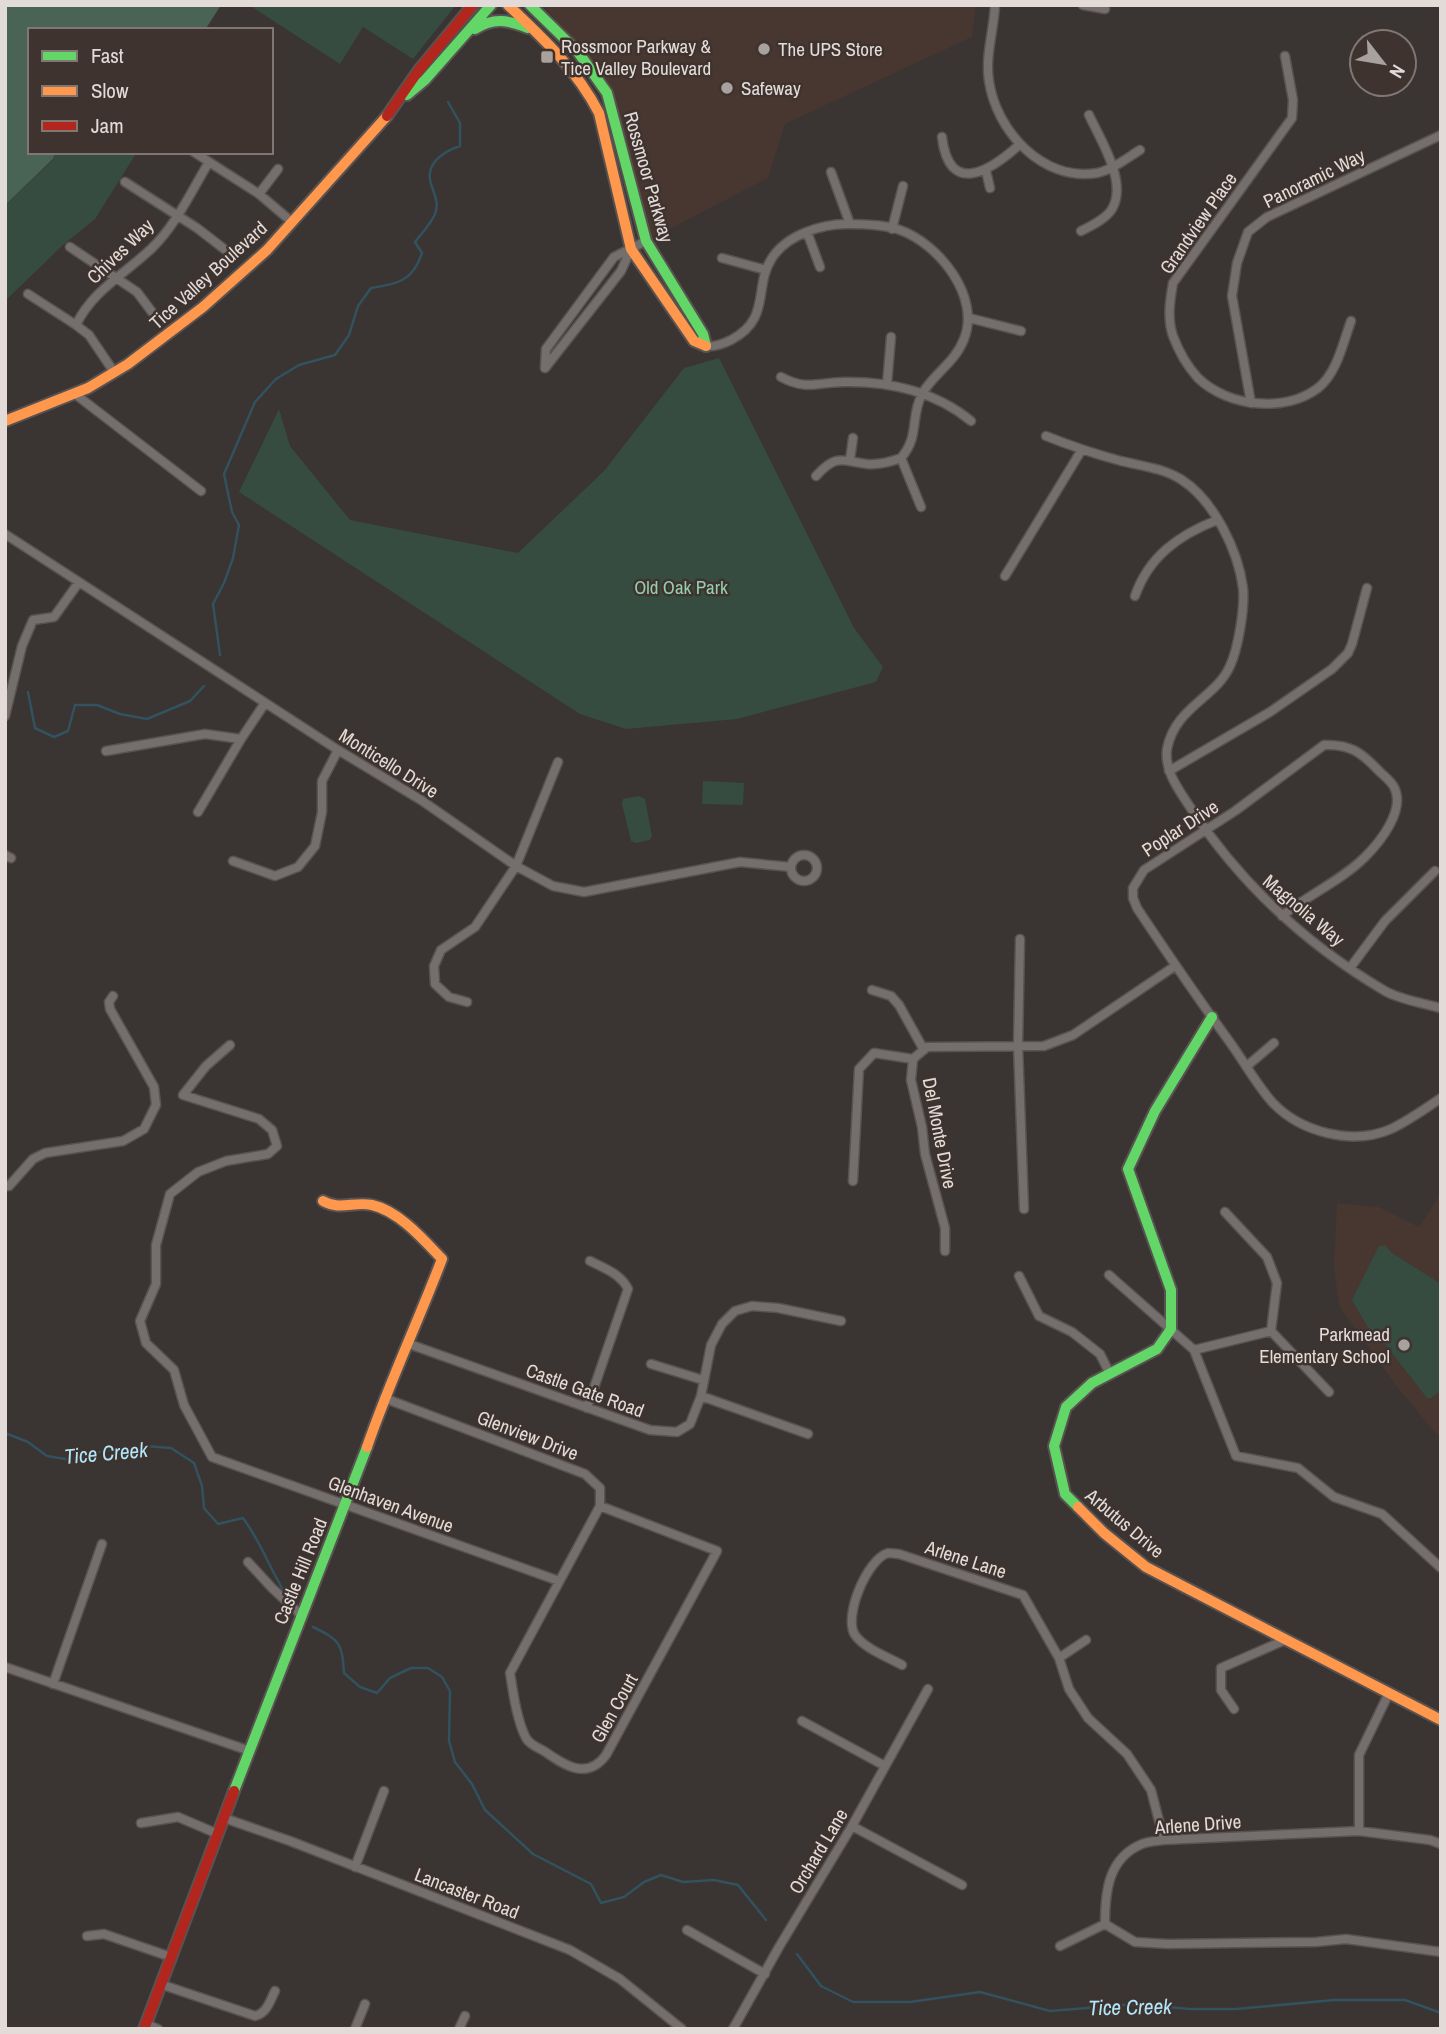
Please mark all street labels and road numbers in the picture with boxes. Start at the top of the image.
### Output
street label: Rossmoor Parkway [618,109,680,246]
street label: Panoramic Way [1259,142,1369,214]
street label: Grandview Place [1153,167,1243,279]
street label: Chives Way [81,213,159,289]
street label: Tice Valley Boulevard [144,215,272,335]
street label: Monticello Drive [334,722,444,804]
street label: Poplar Drive [1137,794,1223,862]
street label: Magnolia Way [1258,868,1350,952]
street label: Del Monte Drive [916,1075,964,1191]
street label: Castle Gate Road [522,1357,648,1423]
street label: Glenview Drive [474,1404,582,1466]
street label: Glenhaven Avenue [325,1469,457,1539]
street label: Arbutus Drive [1079,1482,1170,1564]
street label: Castle Hill Road [267,1514,333,1628]
street label: Arlene Lane [921,1533,1010,1584]
street label: Glen Court [584,1668,644,1747]
street label: Orchard Lane [782,1803,854,1899]
street label: Arlene Drive [1153,1808,1242,1840]
street label: Lancaster Road [411,1861,523,1925]

